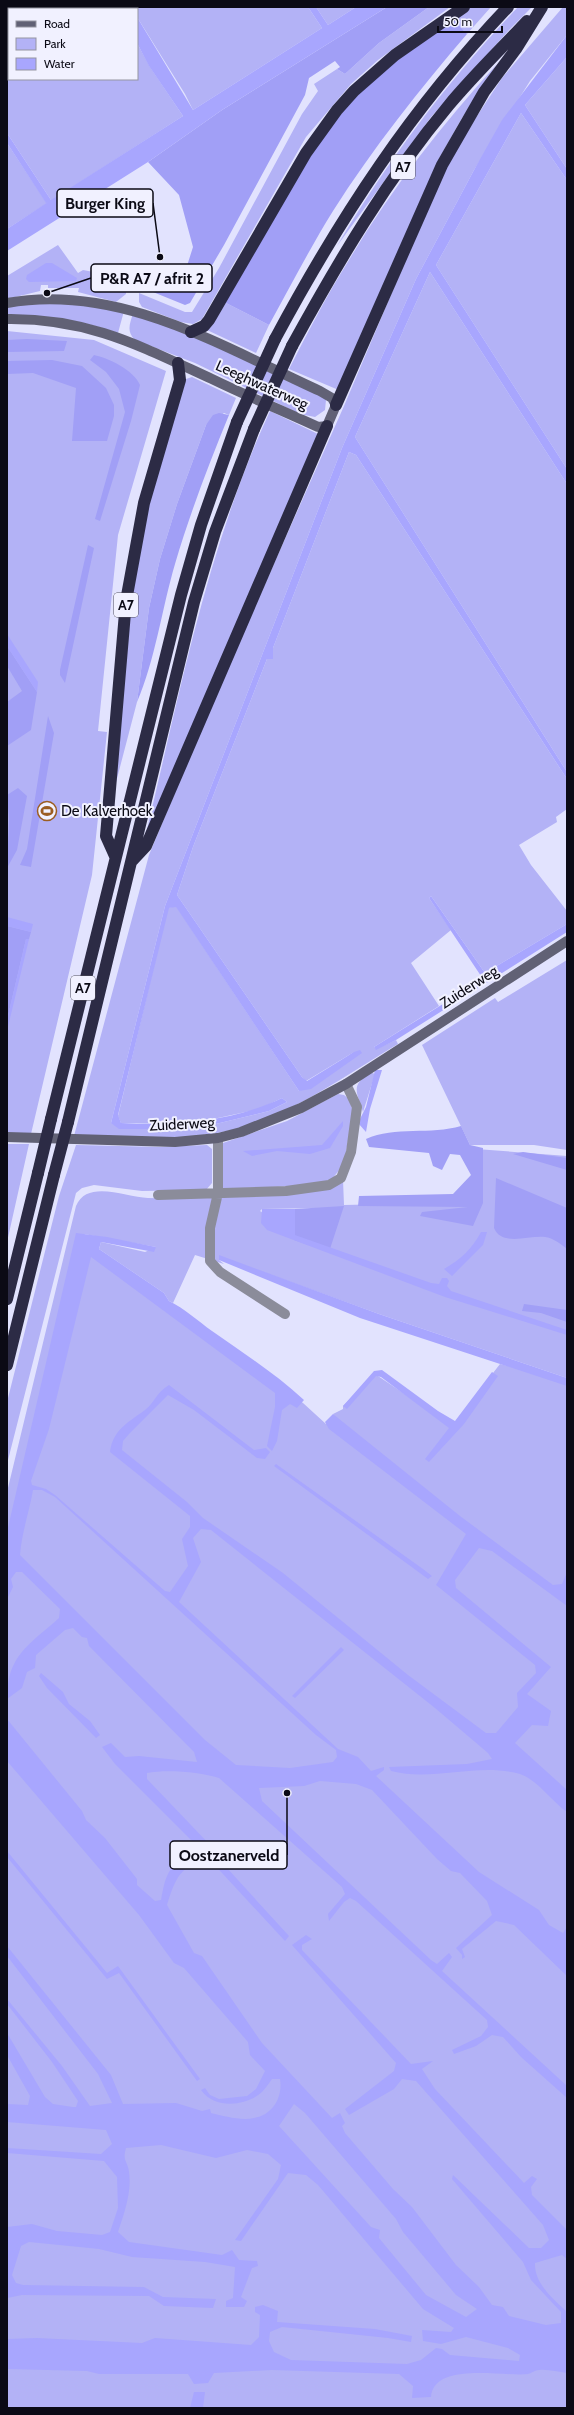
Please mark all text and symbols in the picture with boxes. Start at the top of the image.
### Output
legend [8,8,138,80]
scale bar [438,8,502,34]
text: 50 m [444,14,472,29]
text: Road [44,16,70,31]
text: Park [44,36,66,51]
text: Water [44,56,75,71]
road number: A7 [391,155,415,179]
callout: Burger King [57,189,153,217]
text: Burger King [65,194,145,213]
callout: P&R A7 / afrit 2 [91,264,212,292]
text: P&R A7 / afrit 2 [100,269,204,288]
street label: Leeghwaterweg [213,357,312,414]
road number: A7 [114,593,138,617]
sports icon: De Kalverhoek [36,800,58,822]
place label: De Kalverhoek [61,802,153,820]
street label: Zuiderweg [437,961,502,1012]
road number: A7 [71,976,95,1000]
street label: Zuiderweg [149,1113,216,1135]
callout: Oostzanerveld [170,1841,287,1869]
text: Oostzanerveld [179,1846,279,1865]

